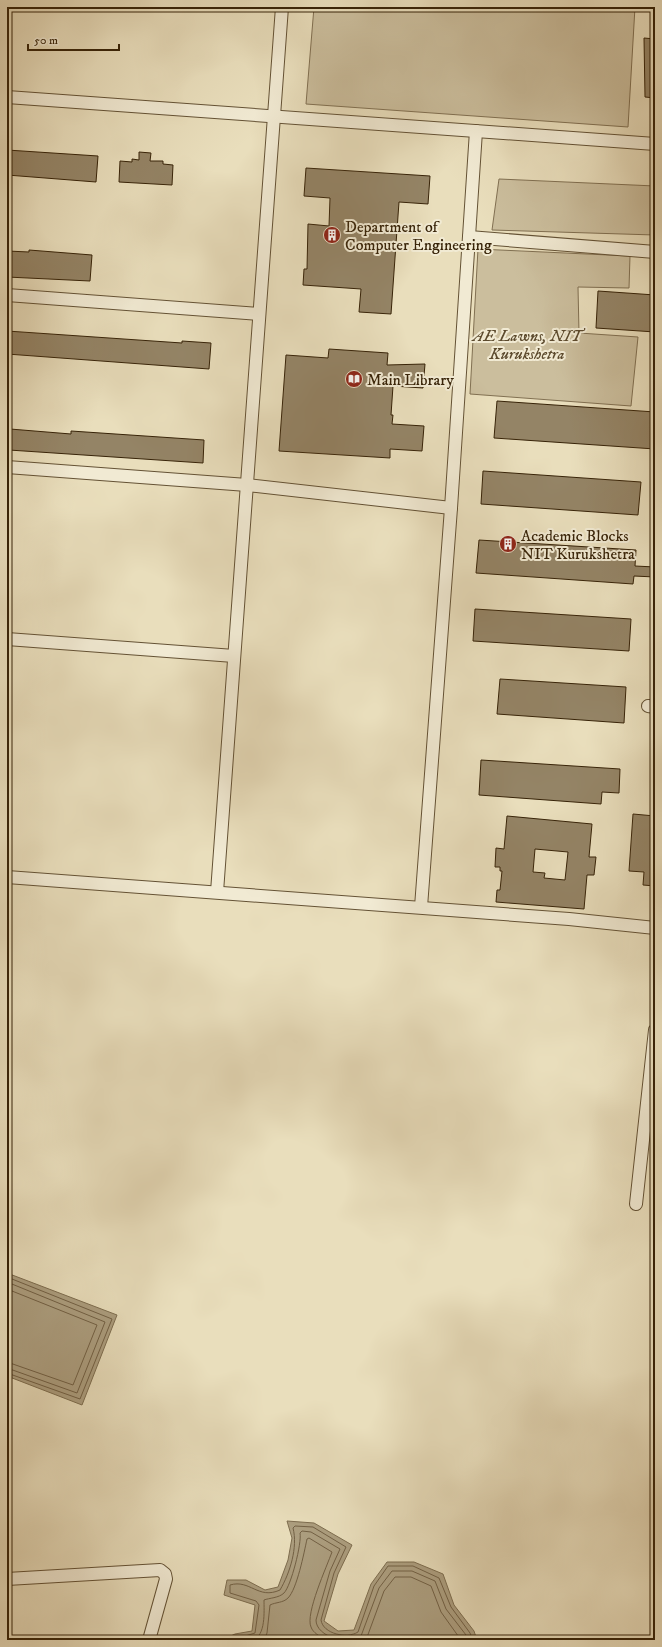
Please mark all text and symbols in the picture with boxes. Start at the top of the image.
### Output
scale bar [28,26,119,52]
text: 50 m [34,33,58,48]
place label: Department of Computer Engineering [345,217,492,255]
building icon: Department of Computer Engineering [322,225,342,245]
park label: AE Lawns, NIT Kurukshetra [471,326,586,364]
library icon: Main Library [344,369,364,389]
place label: Main Library [367,370,454,390]
place label: Academic Blocks NIT Kurukshetra [521,526,635,564]
building icon: Academic Blocks NIT Kurukshetra [498,534,518,554]

